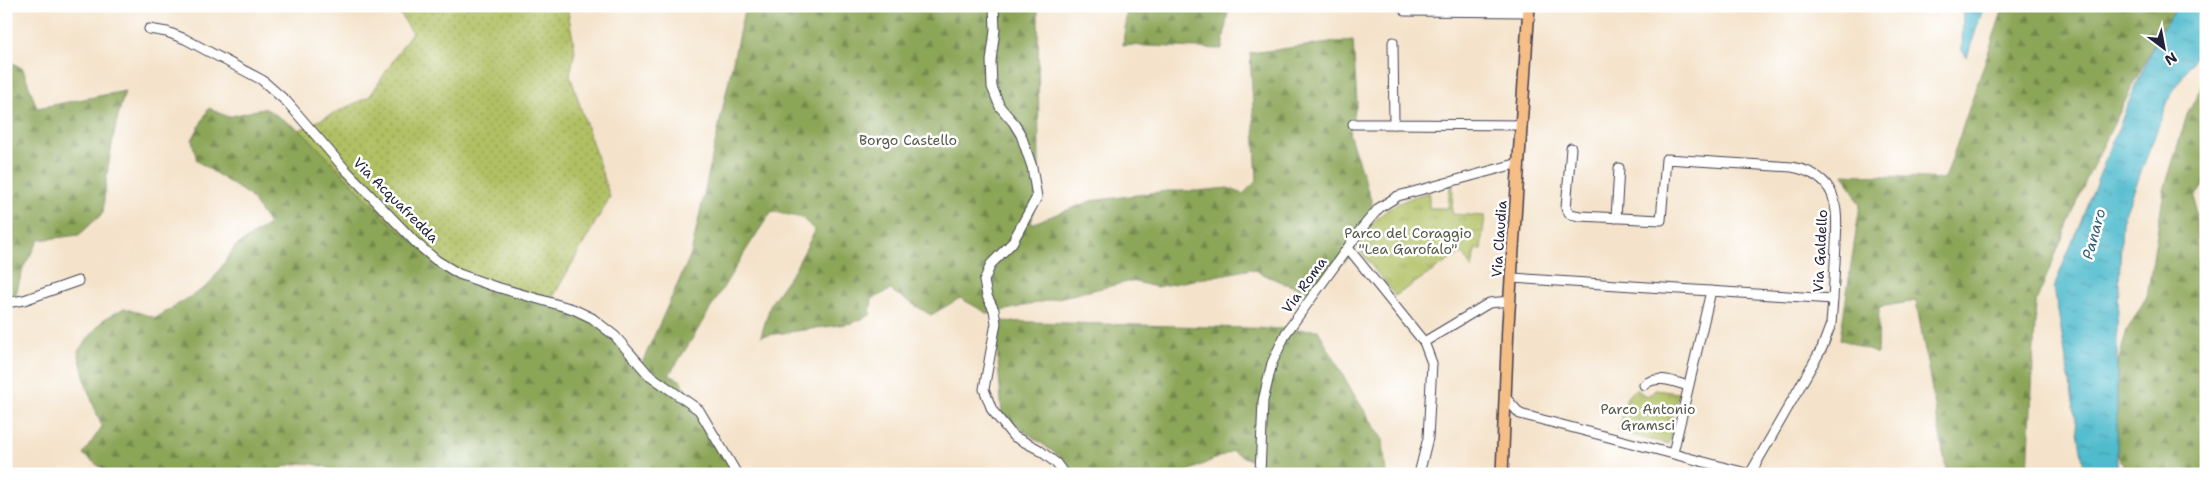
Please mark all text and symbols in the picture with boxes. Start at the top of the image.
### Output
north arrow [2140,22,2190,72]
text: N [2161,48,2180,70]
park label: Borgo Castello [859,131,957,149]
street label: Via Acquafredda [350,154,443,247]
street label: Via Claudia [1487,200,1511,278]
water label: Panaro [2078,206,2110,262]
street label: Via Galdello [1809,209,1831,293]
park label: Parco del Coraggio "Lea Garofalo" [1344,224,1472,258]
street label: Via Roma [1278,253,1331,317]
park label: Parco Antonio Gramsci [1600,400,1696,434]

